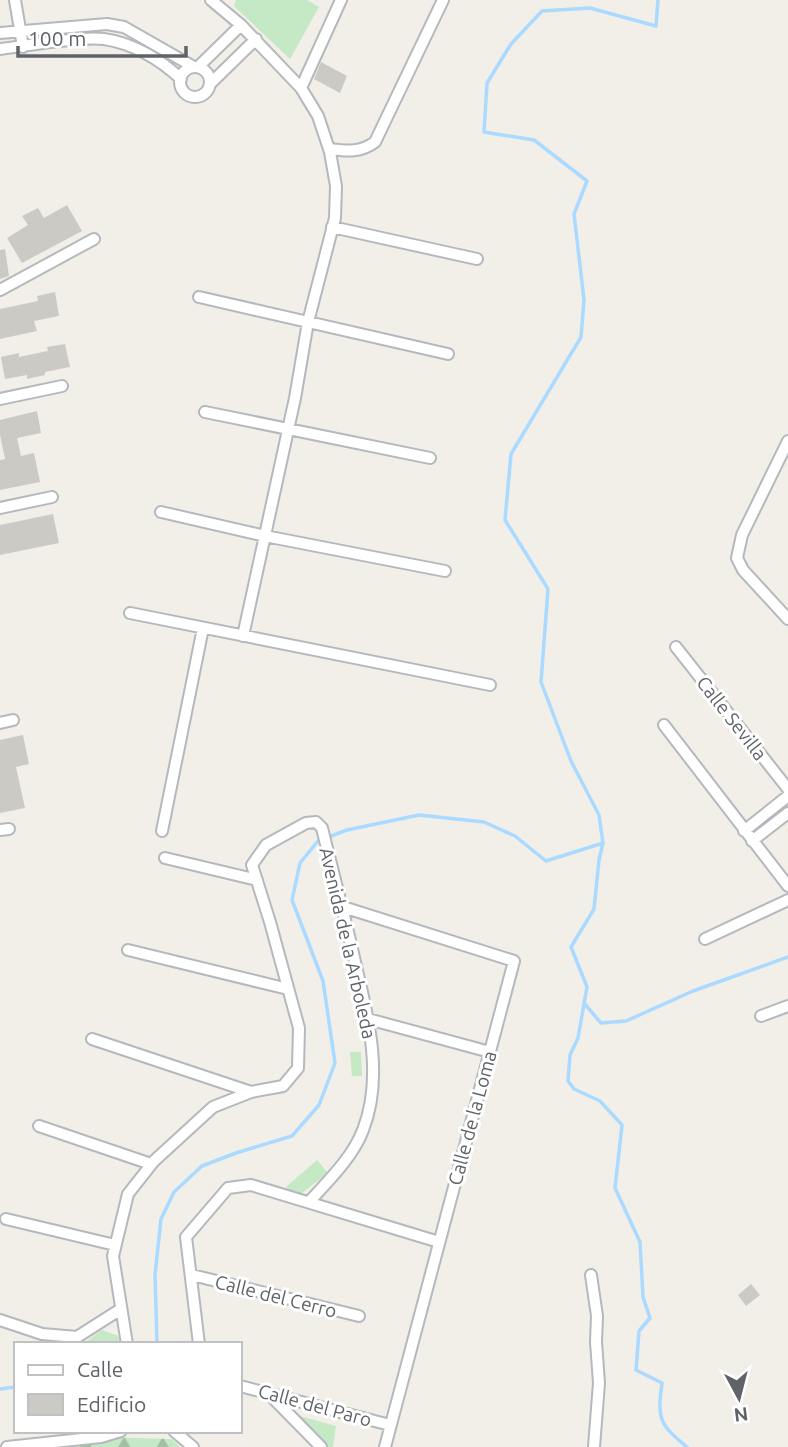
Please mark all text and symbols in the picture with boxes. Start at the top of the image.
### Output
scale bar [18,14,186,58]
text: 100 m [28,26,86,50]
street label: Calle Sevilla [692,672,772,764]
street label: Avenida de la Arboleda [315,845,381,1041]
street label: Calle de la Loma [443,1048,501,1188]
street label: Calle del Cerro [213,1270,339,1322]
legend [14,1342,242,1433]
text: Calle [77,1357,123,1381]
north arrow [704,1363,774,1433]
street label: Calle del Paro [256,1379,374,1431]
text: Edificio [77,1392,146,1416]
text: N [733,1403,749,1427]

